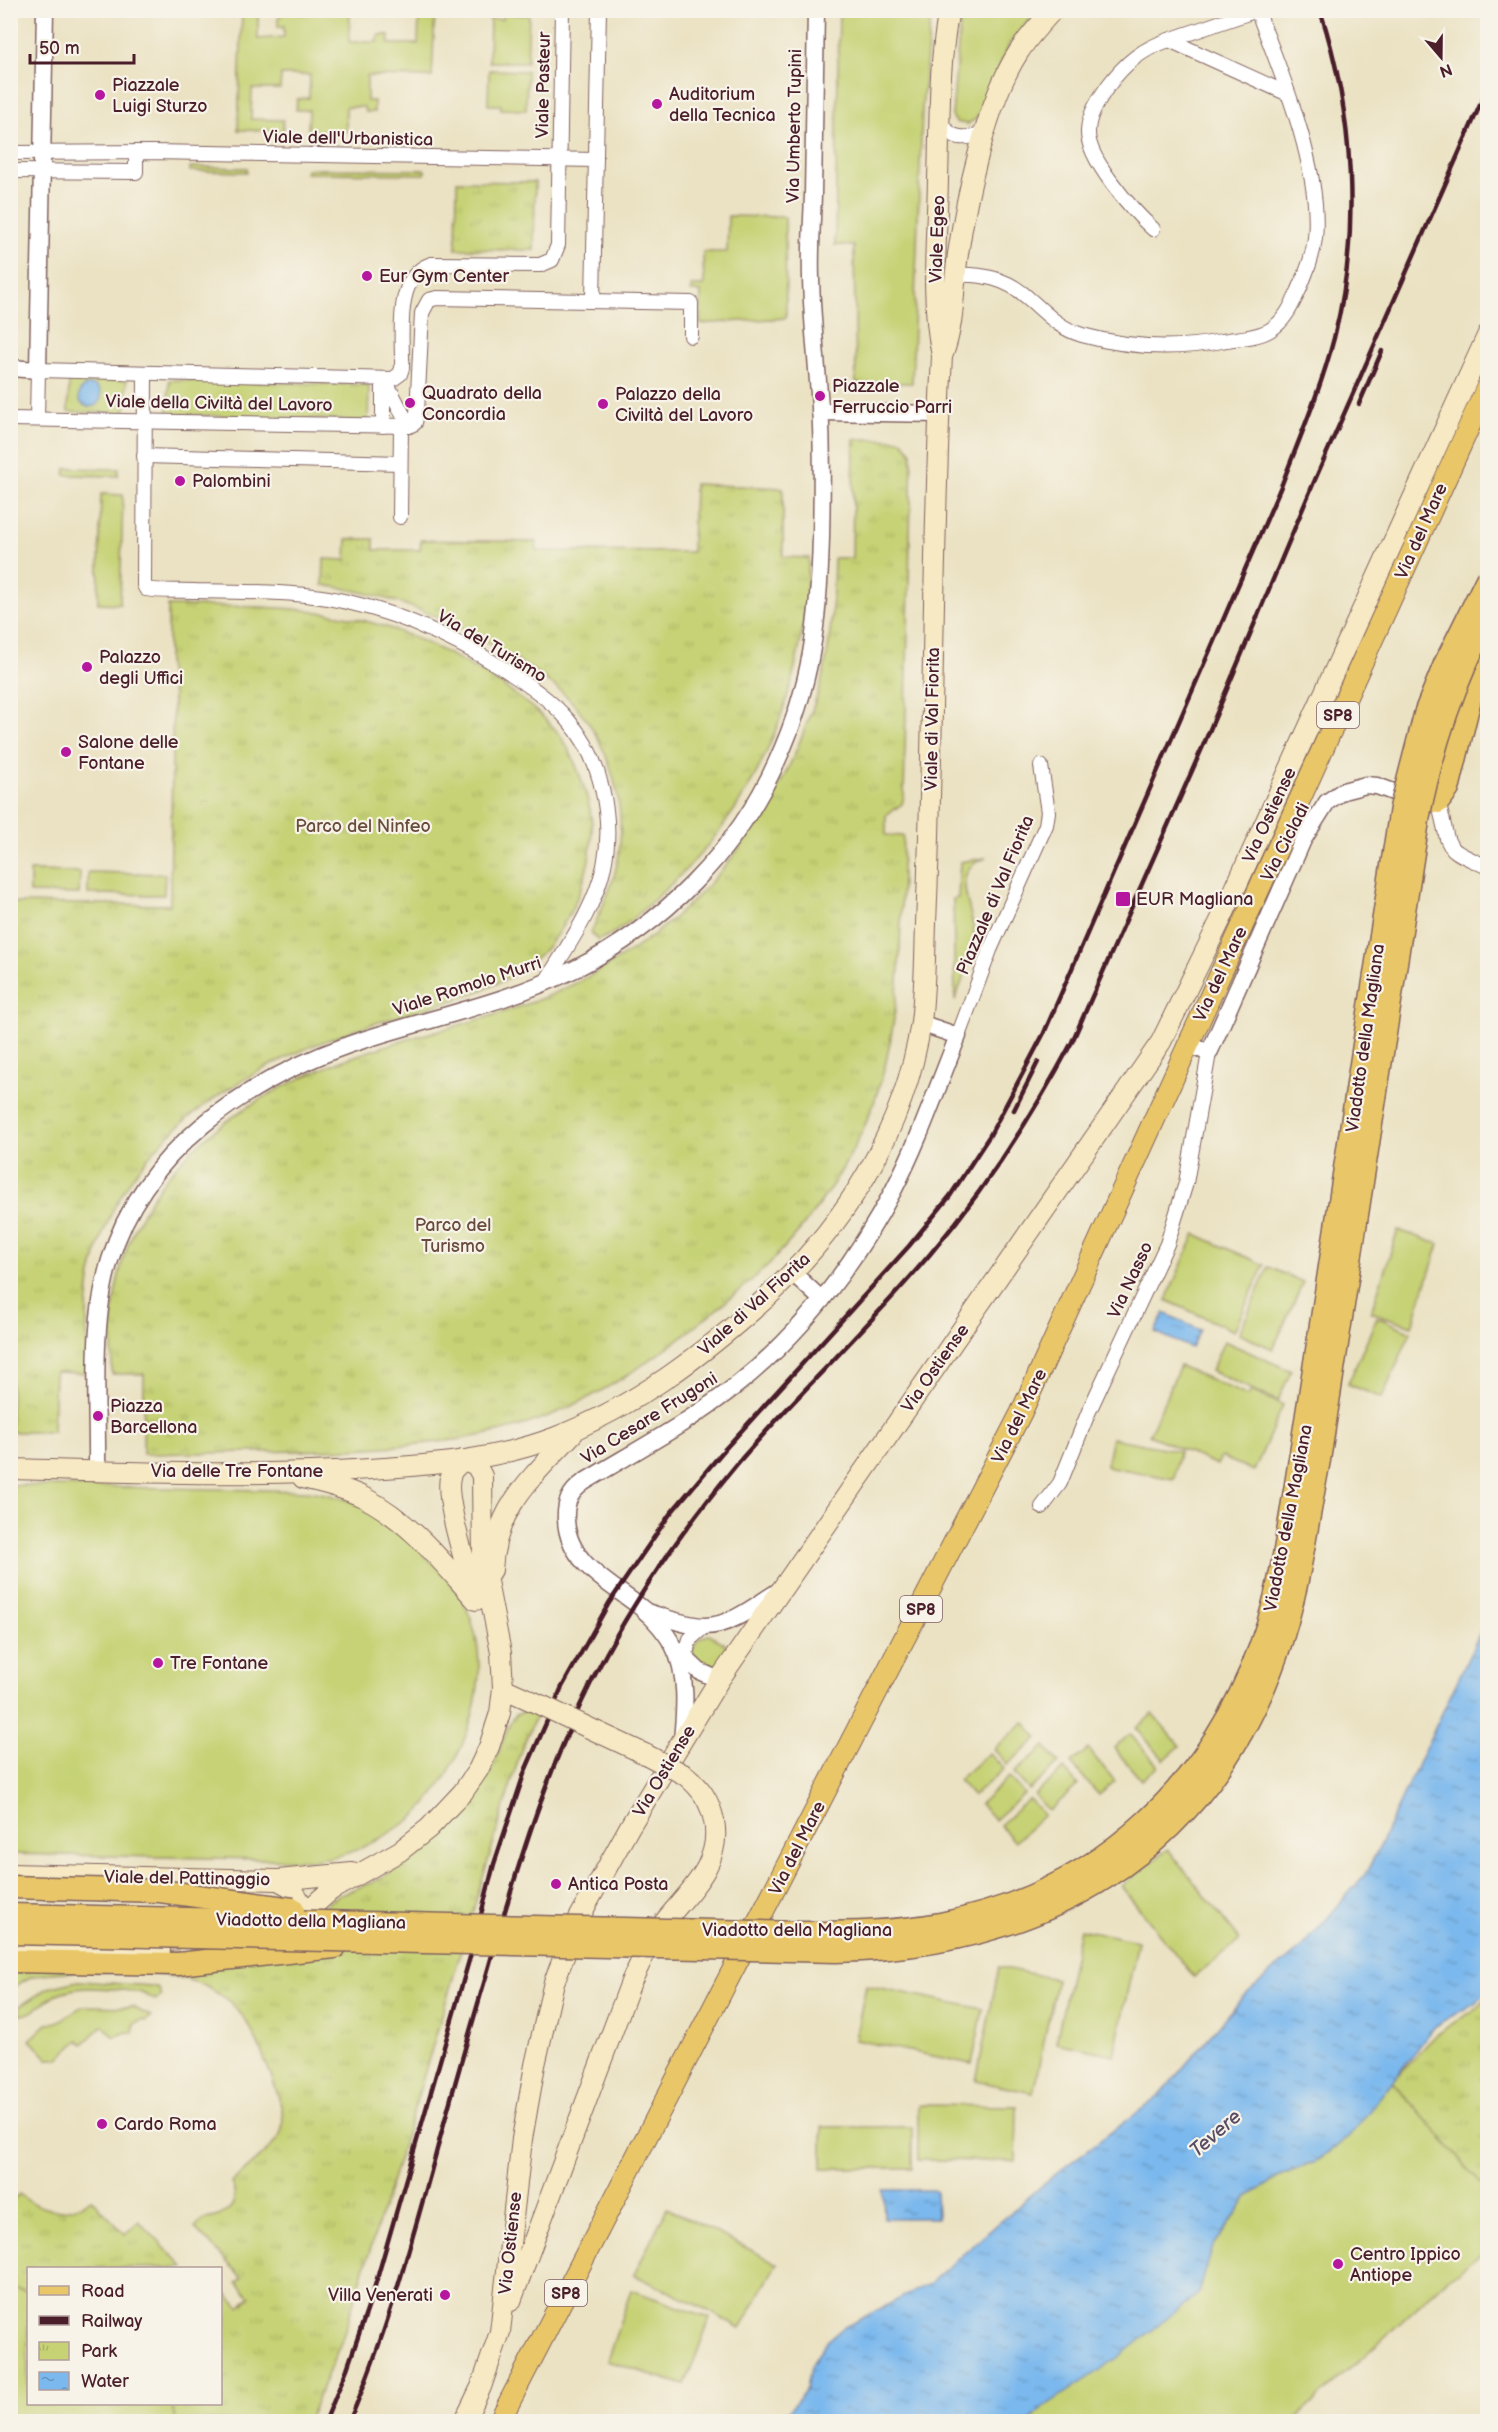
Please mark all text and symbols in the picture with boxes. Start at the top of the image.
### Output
scale bar [30,27,134,65]
north arrow [1411,27,1471,87]
street label: Viale Pasteur [532,31,555,139]
text: 50 m [39,38,80,59]
street label: Via Umberto Tupini [783,49,806,203]
text: N [1437,59,1455,81]
place label: Piazzale Luigi Sturzo [112,75,207,117]
place label: Auditorium della Tecnica [669,84,776,126]
marker: Piazzale Luigi Sturzo [93,88,107,102]
marker: Auditorium della Tecnica [650,97,664,111]
street label: Viale dell'Urbanistica [262,127,434,150]
street label: Viale Egeo [925,195,950,283]
place label: Eur Gym Center [379,266,509,287]
marker: Eur Gym Center [360,269,374,283]
place label: Piazzale Ferruccio Parri [832,376,952,418]
place label: Quadrato della Concordia [422,383,542,425]
place label: Palazzo della Civiltà del Lavoro [615,384,753,426]
marker: Piazzale Ferruccio Parri [813,389,827,403]
street label: Viale della Civiltà del Lavoro [105,391,333,416]
marker: Quadrato della Concordia [403,396,417,410]
marker: Palazzo della Civiltà del Lavoro [596,397,610,411]
place label: Palombini [192,471,271,492]
marker: Palombini [173,474,187,488]
street label: Via del Mare [1391,480,1452,582]
street label: Via del Turismo [433,606,550,687]
place label: Palazzo degli Uffici [99,647,183,689]
street label: Viale di Val Fiorita [921,647,944,791]
marker: Palazzo degli Uffici [80,660,94,674]
road number: SP8 [1317,702,1359,728]
place label: Salone delle Fontane [78,732,179,774]
marker: Salone delle Fontane [59,745,73,759]
street label: Via Ostiense [1238,764,1301,866]
street label: Via Cicladi [1257,799,1314,885]
street label: Piazzale di Val Fiorita [952,812,1039,978]
park label: Parco del Ninfeo [295,816,431,837]
place label: EUR Magliana [1136,889,1254,910]
marker: EUR Magliana [1114,890,1132,908]
street label: Via del Mare [1189,923,1252,1025]
street label: Viadotto della Magliana [1342,942,1389,1134]
street label: Viale Romolo Murri [390,953,544,1020]
park label: Parco del Turismo [415,1215,491,1257]
street label: Via Nasso [1104,1239,1157,1322]
street label: Viale di Val Fiorita [694,1249,815,1360]
street label: Via Ostiense [897,1320,974,1417]
street label: Via del Mare [987,1365,1052,1467]
street label: Via Cesare Frugoni [577,1368,721,1469]
place label: Piazza Barcellona [110,1396,197,1438]
marker: Piazza Barcellona [91,1409,105,1423]
street label: Viadotto della Magliana [1260,1423,1317,1613]
street label: Via delle Tre Fontane [151,1461,324,1482]
road number: SP8 [900,1596,942,1622]
place label: Tre Fontane [170,1653,268,1674]
marker: Tre Fontane [151,1656,165,1670]
street label: Via Ostiense [629,1721,700,1821]
street label: Via del Mare [765,1797,830,1899]
street label: Viale del Pattinaggio [104,1867,270,1890]
place label: Antica Posta [568,1874,668,1895]
marker: Antica Posta [549,1877,563,1891]
street label: Viadotto della Magliana [216,1909,406,1934]
street label: Viadotto della Magliana [702,1920,892,1941]
water label: Tevere [1185,2105,1247,2163]
place label: Cardo Roma [114,2114,217,2135]
marker: Cardo Roma [95,2117,109,2131]
street label: Via Ostiense [495,2190,526,2295]
place label: Centro Ippico Antiope [1350,2244,1461,2286]
marker: Centro Ippico Antiope [1331,2257,1345,2271]
legend [27,2267,222,2405]
road number: SP8 [545,2280,587,2306]
text: Road [81,2281,125,2302]
place label: Villa Venerati [328,2285,433,2306]
marker: Villa Venerati [438,2288,452,2302]
text: Railway [81,2311,143,2332]
text: Park [81,2341,117,2362]
text: Water [81,2371,129,2392]

